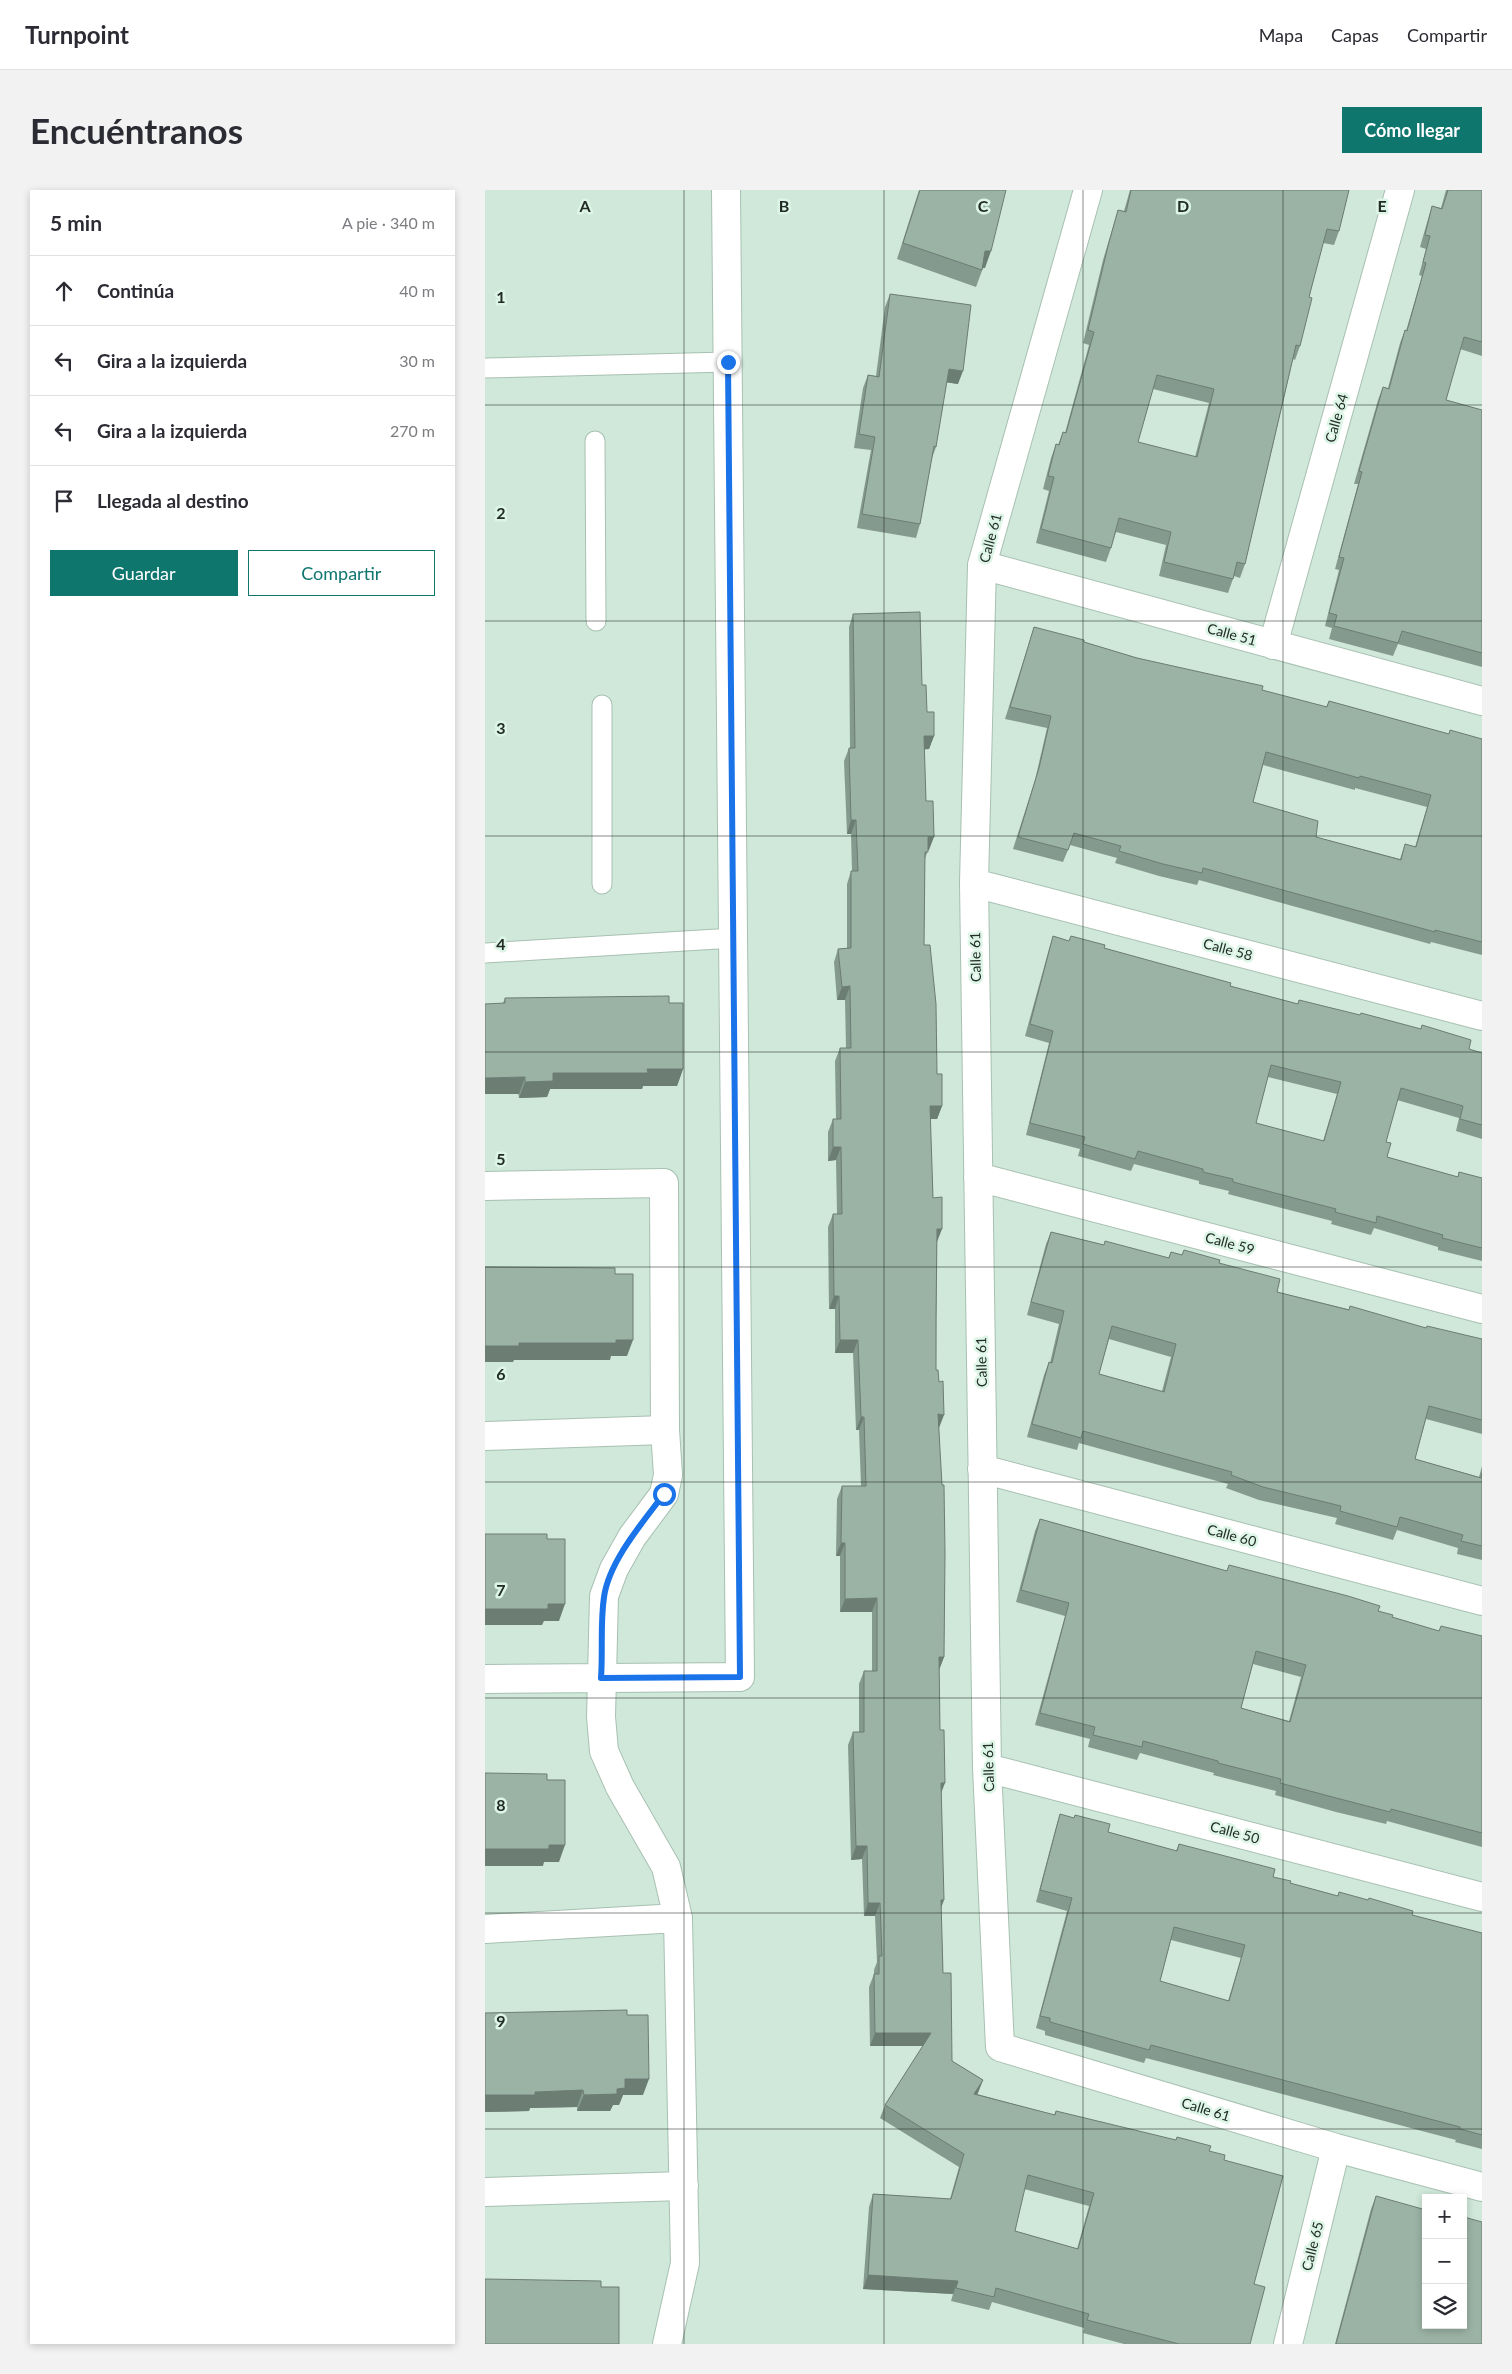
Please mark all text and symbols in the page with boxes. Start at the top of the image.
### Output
text: Turnpoint [25,20,129,49]
text: Mapa [1259,24,1303,46]
text: Capas [1331,24,1379,46]
text: Compartir [1407,24,1487,46]
button: Cómo llegar [1342,107,1482,153]
text: Encuéntranos [30,109,243,151]
text: A [578,196,591,215]
text: B [779,196,789,215]
text: C [978,196,989,215]
text: D [1177,196,1189,215]
text: E [1377,196,1387,215]
text: 5 min [50,210,102,235]
text: A pie · 340 m [342,213,435,232]
icon: ahead [50,277,78,305]
text: Continúa [97,279,174,302]
text: 40 m [399,281,435,300]
text: 1 [496,287,506,306]
icon: left [50,347,78,375]
text: Gira a la izquierda [97,349,247,372]
text: 30 m [399,351,435,370]
route end [717,351,740,374]
street label: Calle 64 [1321,392,1351,444]
icon: left [50,417,78,445]
text: Gira a la izquierda [97,419,247,442]
text: 270 m [390,421,435,440]
icon: arrive [50,487,78,515]
text: Llegada al destino [97,489,249,512]
text: 2 [496,503,506,522]
street label: Calle 61 [975,512,1005,564]
button: Guardar [50,550,238,596]
button: Compartir [248,550,435,596]
street label: Calle 51 [1206,619,1258,649]
text: 3 [496,718,506,737]
street label: Calle 61 [966,932,984,982]
text: 4 [496,934,506,953]
street label: Calle 58 [1202,934,1254,964]
text: 5 [496,1149,506,1168]
street label: Calle 59 [1204,1228,1256,1258]
street label: Calle 61 [972,1337,990,1387]
text: 6 [496,1364,506,1383]
route start [653,1483,676,1506]
street label: Calle 60 [1206,1520,1258,1550]
text: 7 [496,1580,506,1599]
street label: Calle 61 [979,1742,997,1792]
text: 8 [496,1795,506,1814]
street label: Calle 50 [1209,1817,1261,1847]
text: 9 [496,2011,506,2030]
street label: Calle 61 [1180,2094,1232,2124]
map controls [1422,2194,1467,2329]
button: + [1422,2194,1467,2239]
street label: Calle 65 [1298,2220,1326,2272]
button: − [1422,2239,1467,2284]
button: layers [1422,2284,1467,2329]

